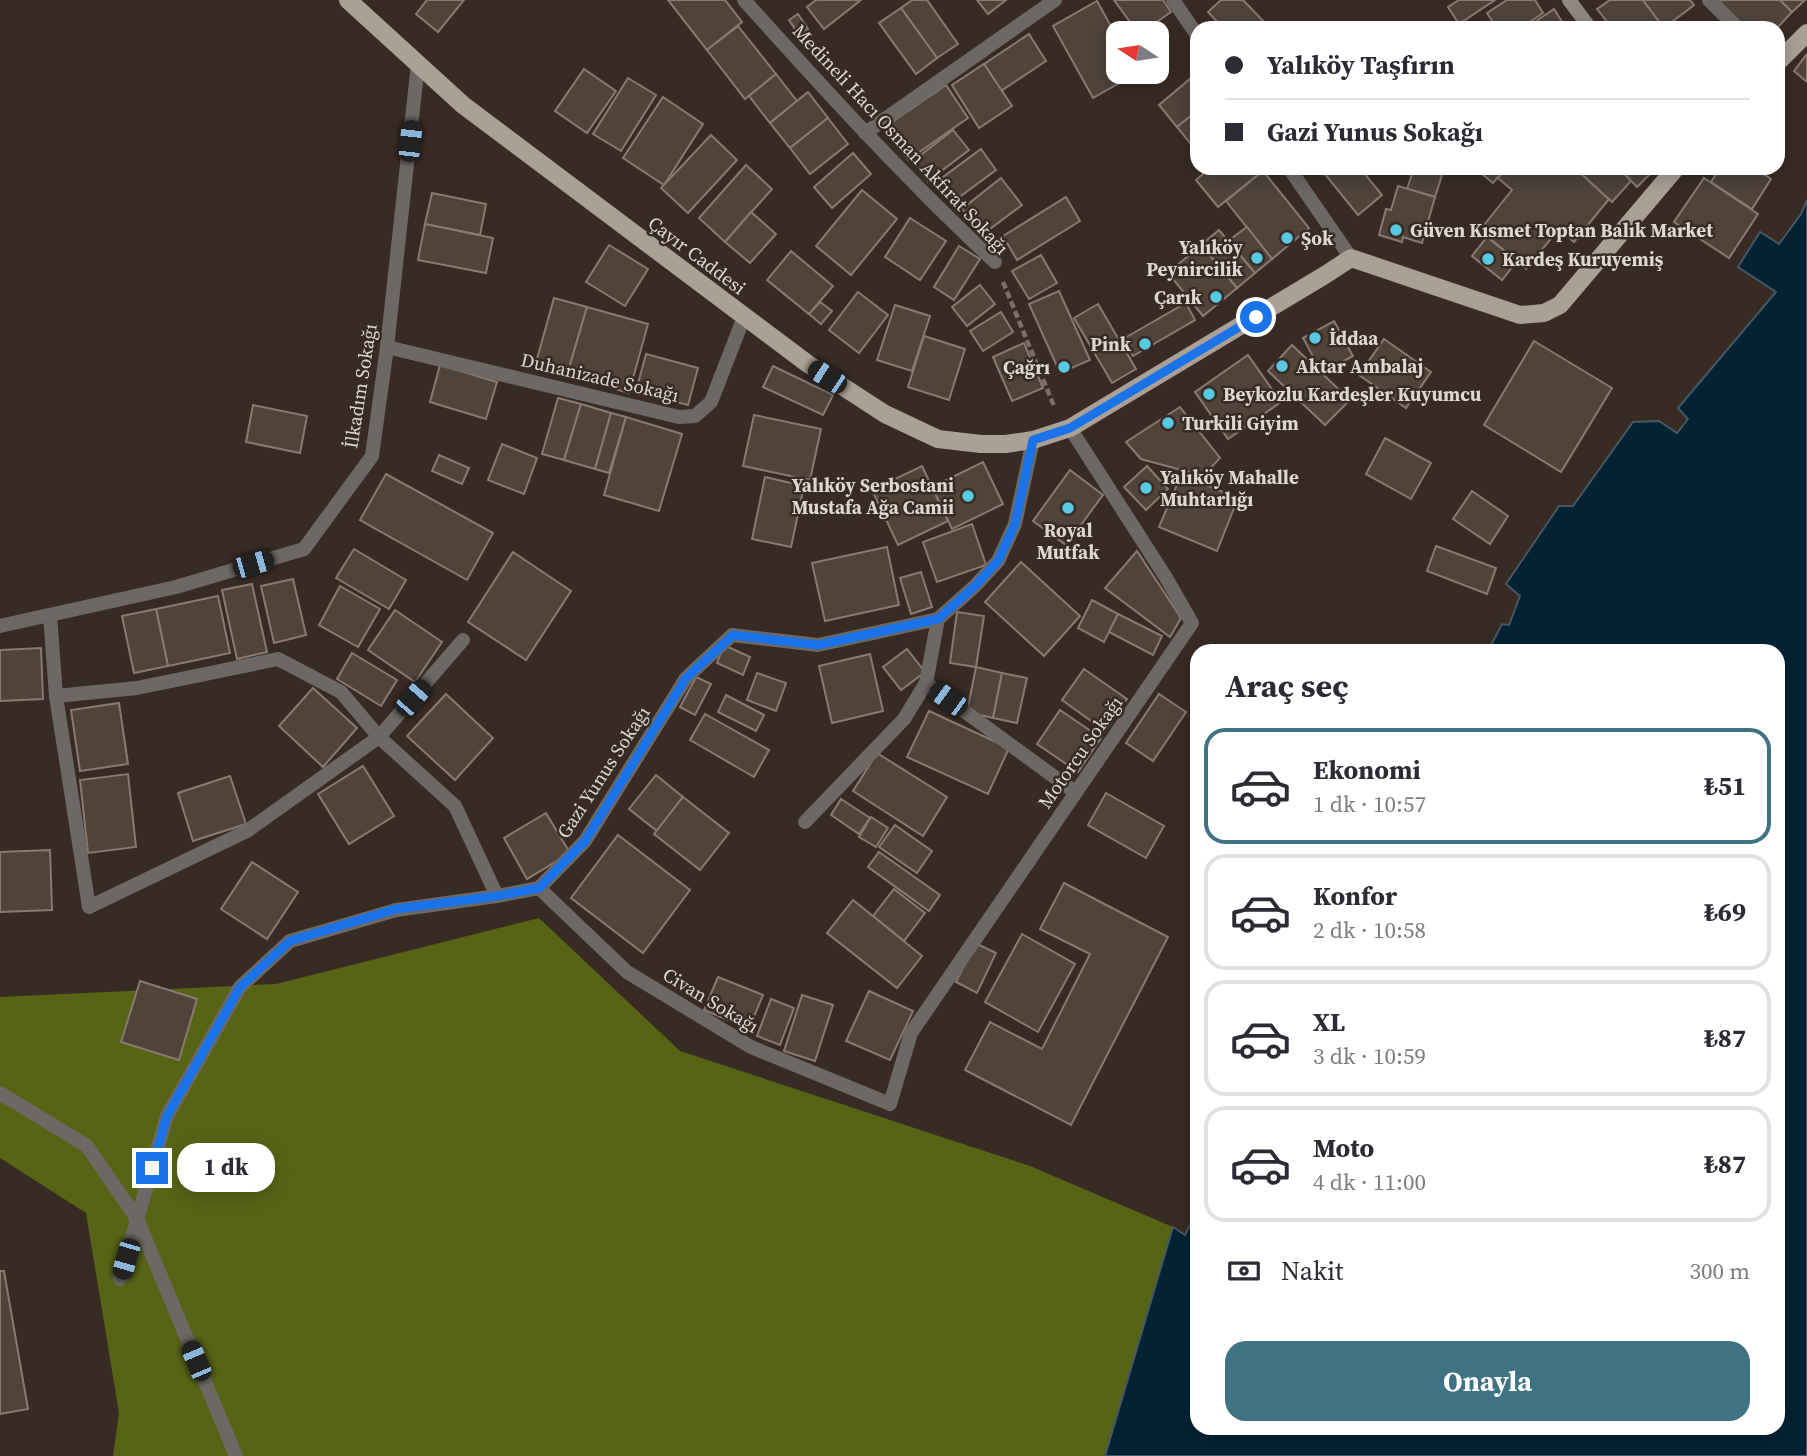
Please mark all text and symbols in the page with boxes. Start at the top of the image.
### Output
street label: Medineli Hacı Osman Akfırat Sokağı [787,18,1015,260]
north arrow [1106,21,1169,84]
map controls [1106,21,1169,84]
text: Yalıköy Taşfırın [1267,47,1455,83]
text: Gazi Yunus Sokağı [1267,114,1483,150]
car [398,119,423,163]
street label: Çayır Caddesi [643,210,751,301]
place label: Güven Kısmet Toptan Balık Market [1410,217,1713,243]
marker: Güven Kısmet Toptan Balık Market [1388,222,1404,238]
place label: Şok [1301,225,1334,251]
marker: Şok [1279,230,1295,246]
place label: Yalıköy Peynircilik [1146,234,1244,282]
place label: Kardeş Kuruyemiş [1502,246,1664,272]
marker: Yalıköy Peynircilik [1249,250,1265,266]
marker: Kardeş Kuruyemiş [1480,251,1496,267]
place label: Çarık [1154,284,1203,310]
marker: Çarık [1208,289,1224,305]
route start [1240,301,1272,333]
street label: İlkadım Sokağı [337,321,383,450]
place label: İddaa [1329,325,1379,351]
marker: İddaa [1307,330,1323,346]
place label: Pink [1090,331,1132,357]
marker: Pink [1137,336,1153,352]
street label: Duhanizade Sokağı [518,346,682,408]
place label: Aktar Ambalaj [1296,353,1423,379]
place label: Çağrı [1003,354,1050,380]
car [804,357,851,397]
marker: Aktar Ambalaj [1274,358,1290,374]
marker: Çağrı [1056,359,1072,375]
place label: Beykozlu Kardeşler Kuyumcu [1223,381,1482,407]
marker: Beykozlu Kardeşler Kuyumcu [1201,386,1217,402]
place label: Turkili Giyim [1182,410,1299,436]
marker: Turkili Giyim [1160,415,1176,431]
place label: Yalıköy Mahalle Muhtarlığı [1160,464,1299,512]
place label: Yalıköy Serbostani Mustafa Ağa Camii [791,472,954,520]
marker: Yalıköy Mahalle Muhtarlığı [1138,480,1154,496]
marker: Yalıköy Serbostani Mustafa Ağa Camii [960,488,976,504]
marker: Royal Mutfak [1060,500,1076,516]
place label: Royal Mutfak [1036,517,1100,565]
car [230,548,277,580]
text: Araç seç [1225,664,1349,708]
car [392,675,435,721]
car [925,678,972,720]
street label: Motorcu Sokağı [1032,690,1129,813]
street label: Gazi Yunus Sokağı [550,701,656,843]
text: Ekonomi [1313,752,1421,788]
icon: car [1229,755,1292,818]
text: ₺51 [1704,768,1746,804]
text: 1 dk · 10:57 [1313,788,1426,820]
text: Konfor [1313,878,1397,914]
icon: car [1229,881,1292,944]
text: ₺69 [1704,894,1746,930]
text: 2 dk · 10:58 [1313,914,1426,946]
street label: Civan Sokağı [658,961,764,1039]
text: XL [1313,1004,1345,1040]
icon: car [1229,1007,1292,1070]
text: ₺87 [1704,1020,1746,1056]
text: 3 dk · 10:59 [1313,1040,1426,1072]
text: Moto [1313,1130,1374,1166]
icon: car [1229,1133,1292,1196]
callout: 1 dk [176,1144,274,1192]
text: ₺87 [1704,1146,1746,1182]
text: 1 dk [204,1151,248,1183]
route end [136,1152,168,1184]
text: 4 dk · 11:00 [1313,1166,1426,1198]
car [111,1236,142,1282]
icon: cash [1225,1252,1263,1290]
text: Nakit [1281,1253,1343,1289]
text: 300 m [1689,1255,1750,1287]
car [179,1338,214,1384]
button: Onayla [1225,1341,1750,1421]

